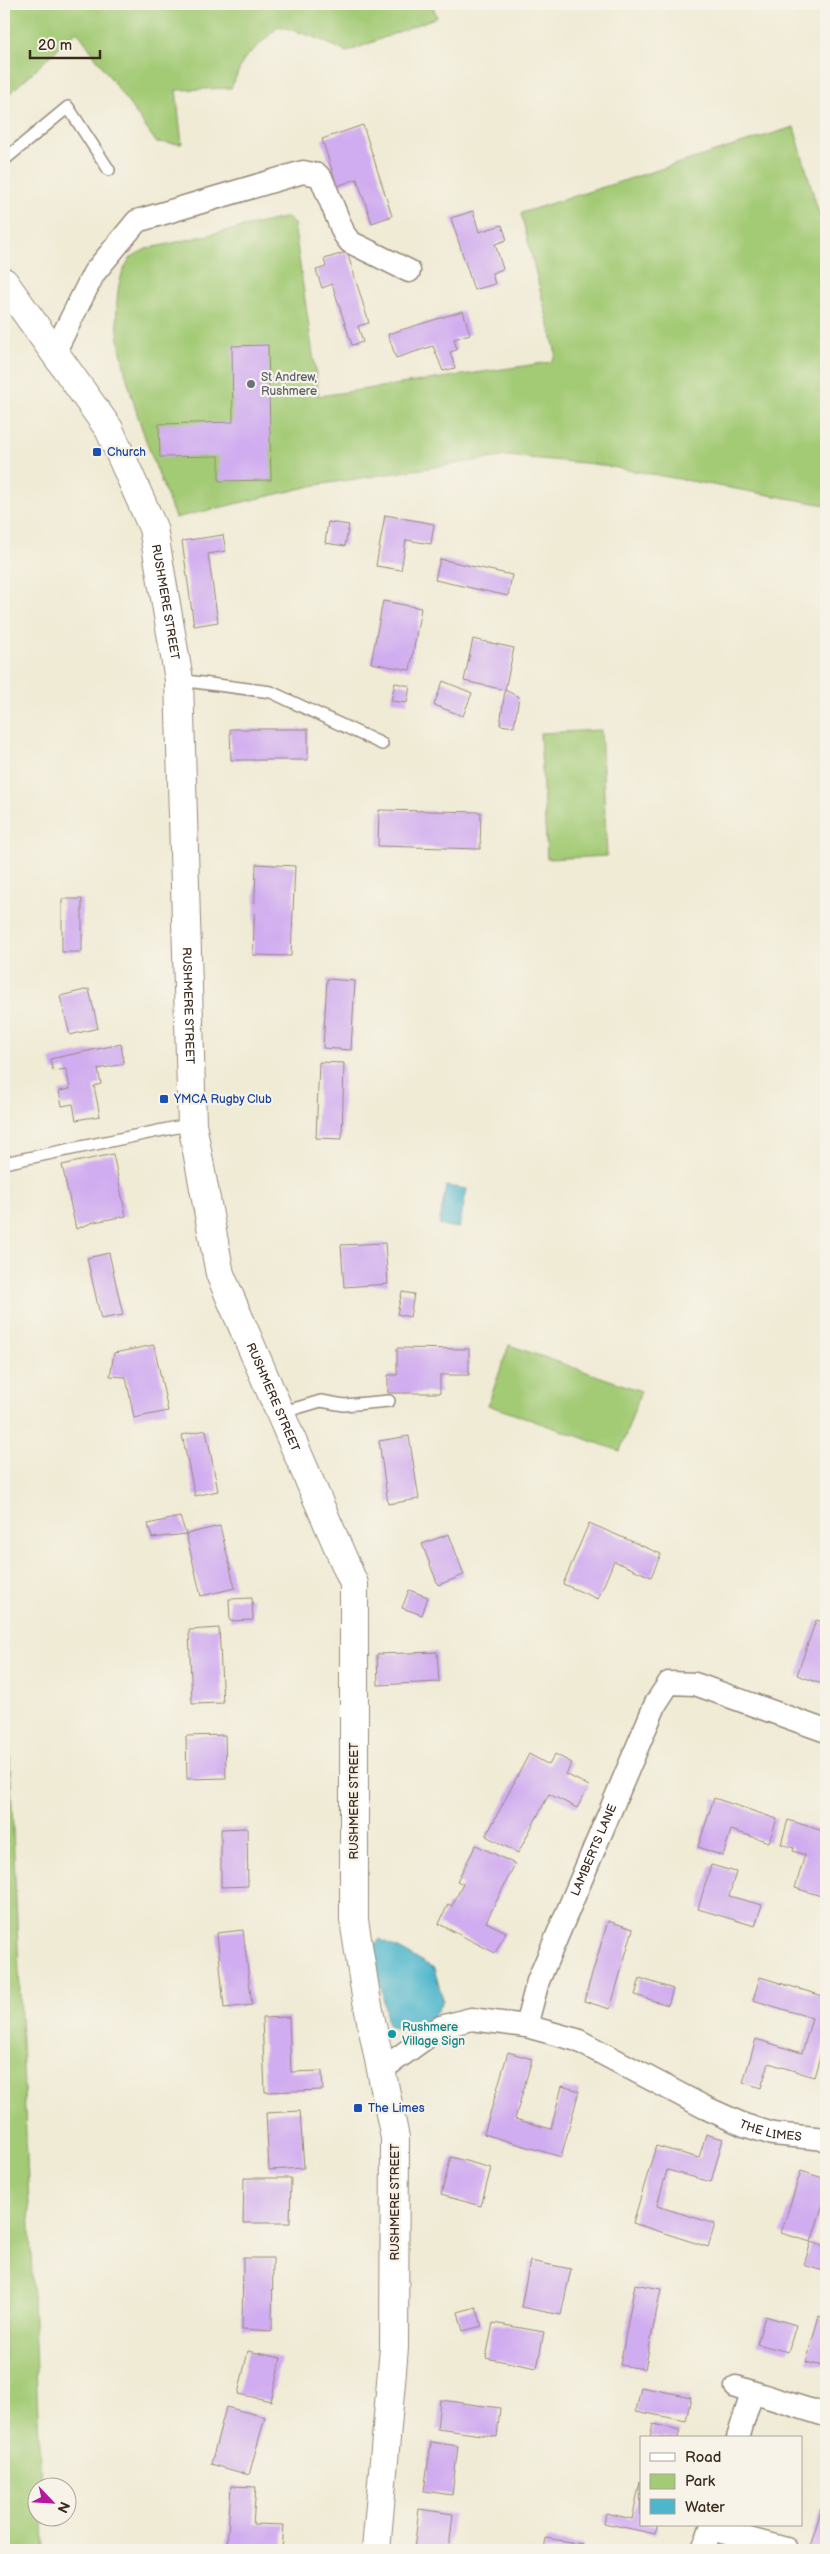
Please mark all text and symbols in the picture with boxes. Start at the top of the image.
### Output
scale bar [30,28,100,60]
text: 20 m [38,36,72,55]
place label: St Andrew, Rushmere [261,370,317,399]
marker: St Andrew, Rushmere [245,378,257,390]
place label: Church [107,445,146,460]
marker: Church [91,446,103,458]
street label: RUSHMERE STREET [148,543,183,662]
street label: RUSHMERE STREET [179,947,197,1065]
place label: YMCA Rugby Club [173,1092,272,1107]
marker: YMCA Rugby Club [158,1093,170,1105]
street label: RUSHMERE STREET [243,1341,303,1455]
street label: RUSHMERE STREET [347,1742,362,1859]
street label: LAMBERTS LANE [568,1802,620,1898]
place label: Rushmere Village Sign [402,2020,465,2049]
marker: Rushmere Village Sign [386,2028,398,2040]
place label: The Limes [368,2101,425,2116]
marker: The Limes [352,2102,364,2114]
street label: THE LIMES [737,2117,802,2145]
street label: RUSHMERE STREET [388,2143,403,2260]
legend [640,2436,802,2526]
text: Road [685,2448,721,2467]
text: Park [685,2472,716,2491]
north arrow [28,2476,78,2526]
text: Water [685,2498,725,2517]
text: N [53,2499,73,2516]

